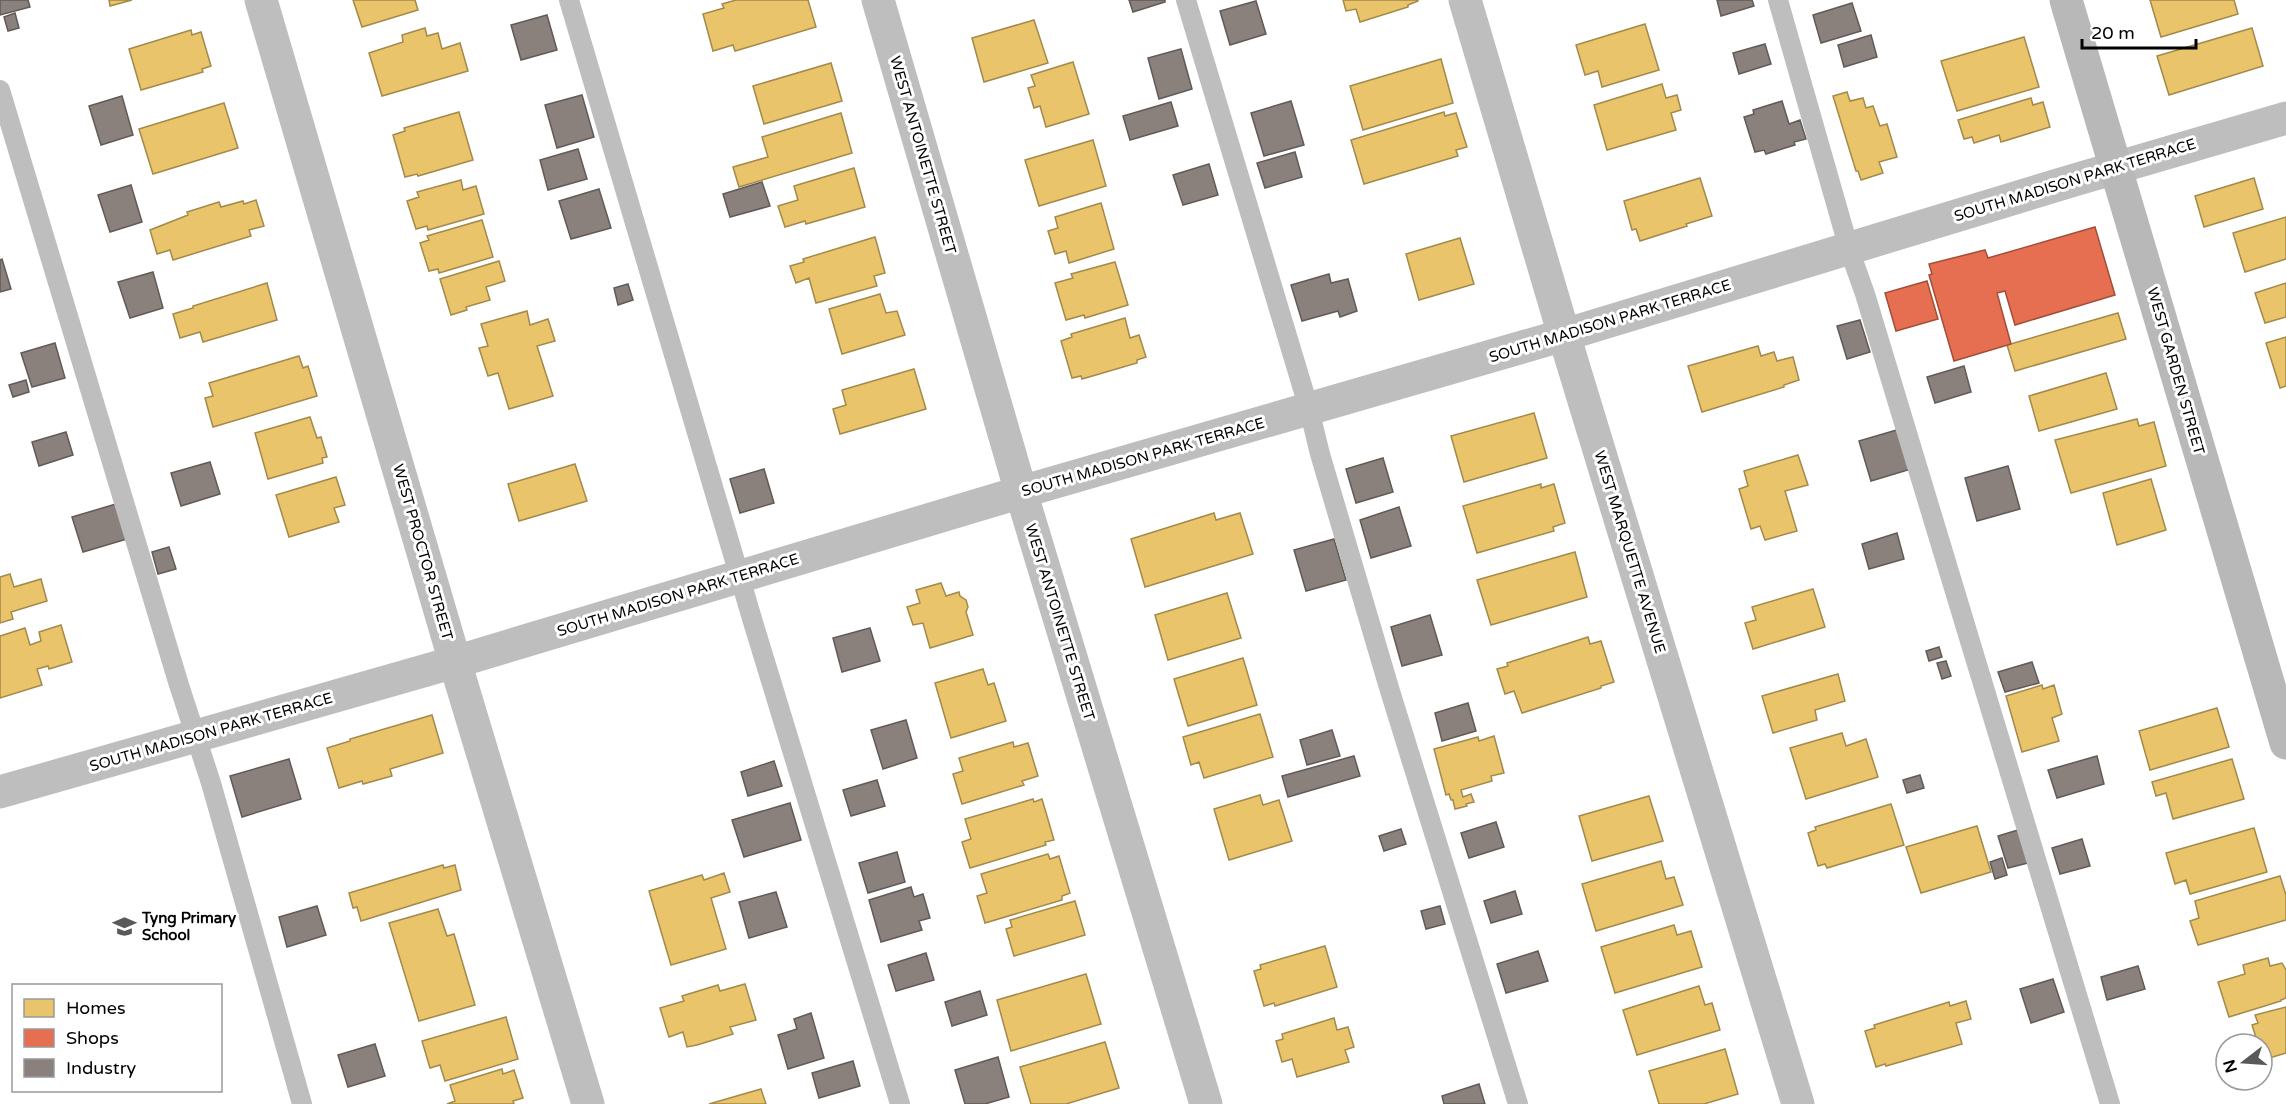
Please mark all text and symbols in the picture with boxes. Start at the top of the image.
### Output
scale bar [2082,12,2196,50]
text: 20 m [2091,22,2135,44]
street label: WEST ANTOINETTE STREET [886,54,960,256]
street label: SOUTH MADISON PARK TERRACE [1952,135,2198,225]
street label: SOUTH MADISON PARK TERRACE [1487,276,1733,366]
street label: WEST GARDEN STREET [2143,285,2209,457]
street label: SOUTH MADISON PARK TERRACE [1019,414,1267,500]
street label: WEST MARQUETTE AVENUE [1591,448,1669,656]
street label: WEST PROCTOR STREET [389,462,457,642]
street label: WEST ANTOINETTE STREET [1021,521,1099,723]
street label: SOUTH MADISON PARK TERRACE [555,550,801,640]
street label: SOUTH MADISON PARK TERRACE [87,689,335,775]
place label: Tyng Primary School [141,909,236,944]
school or university icon: Tyng Primary School [111,914,137,940]
legend [12,984,222,1092]
text: Homes [66,997,126,1019]
text: Shops [66,1027,119,1049]
north arrow [2214,1032,2274,1092]
text: Industry [66,1057,137,1079]
text: N [2219,1057,2242,1075]

